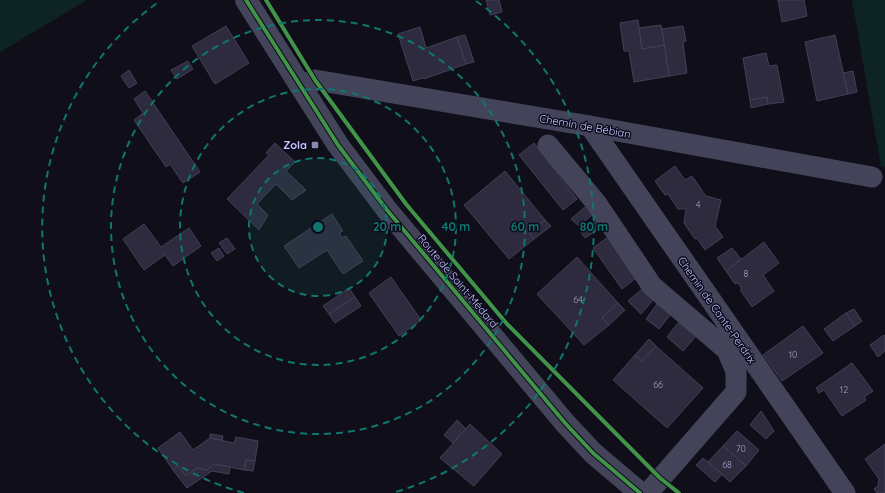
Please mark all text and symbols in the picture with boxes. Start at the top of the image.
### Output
street label: Chemin de Bébian [538,111,632,141]
place label: Zola [283,138,307,152]
marker: Zola [310,140,320,150]
house number: 4 [696,199,701,210]
text: 20 m [373,219,401,234]
text: 40 m [442,219,470,234]
text: 60 m [511,219,539,234]
text: 80 m [580,219,608,234]
centre of rings [311,220,325,234]
street label: Route de Saint-Médard [415,231,501,331]
street label: Chemin de Cante-Perdrix [675,254,759,366]
house number: 8 [744,268,749,279]
house number: 64 [573,294,583,305]
house number: 10 [789,349,797,360]
house number: 66 [653,379,663,390]
house number: 12 [840,384,848,395]
house number: 70 [736,443,746,454]
house number: 68 [722,459,732,470]

